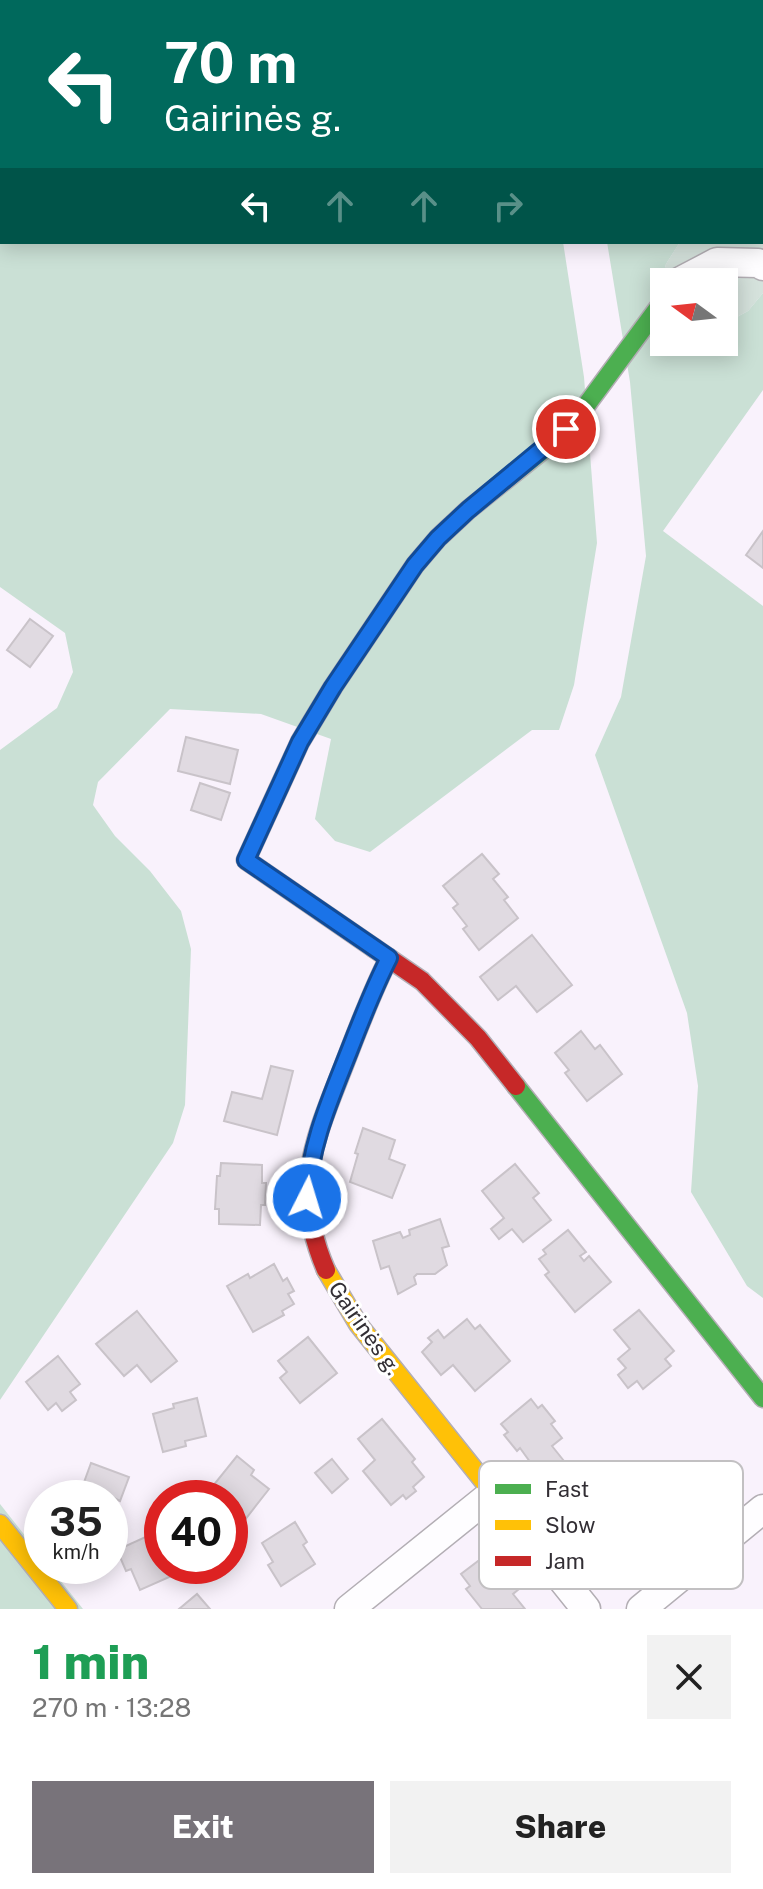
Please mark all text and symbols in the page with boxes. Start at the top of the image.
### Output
text: 70 m [164,30,297,96]
icon: left [32,32,136,136]
text: Gairinės g. [164,97,341,139]
icon: left [234,184,278,228]
icon: ahead [318,184,362,228]
icon: ahead [402,184,446,228]
icon: right [486,184,530,228]
north arrow [650,268,738,356]
map controls [650,268,738,356]
pin [532,395,600,463]
icon: arrive [544,407,588,451]
position arrow [265,1156,349,1240]
street label: Gairinės g. [323,1276,407,1380]
legend [479,1461,743,1589]
text: Fast [545,1476,589,1502]
speed limit sign: 40 [144,1480,248,1584]
text: 35 [49,1498,103,1545]
text: Slow [545,1512,595,1538]
text: km/h [52,1540,100,1564]
text: Jam [545,1548,585,1574]
text: 1 min [32,1633,149,1690]
button: close [647,1635,731,1719]
text: 270 m · 13:28 [32,1692,191,1723]
button: Exit [32,1781,374,1873]
button: Share [390,1781,731,1873]

